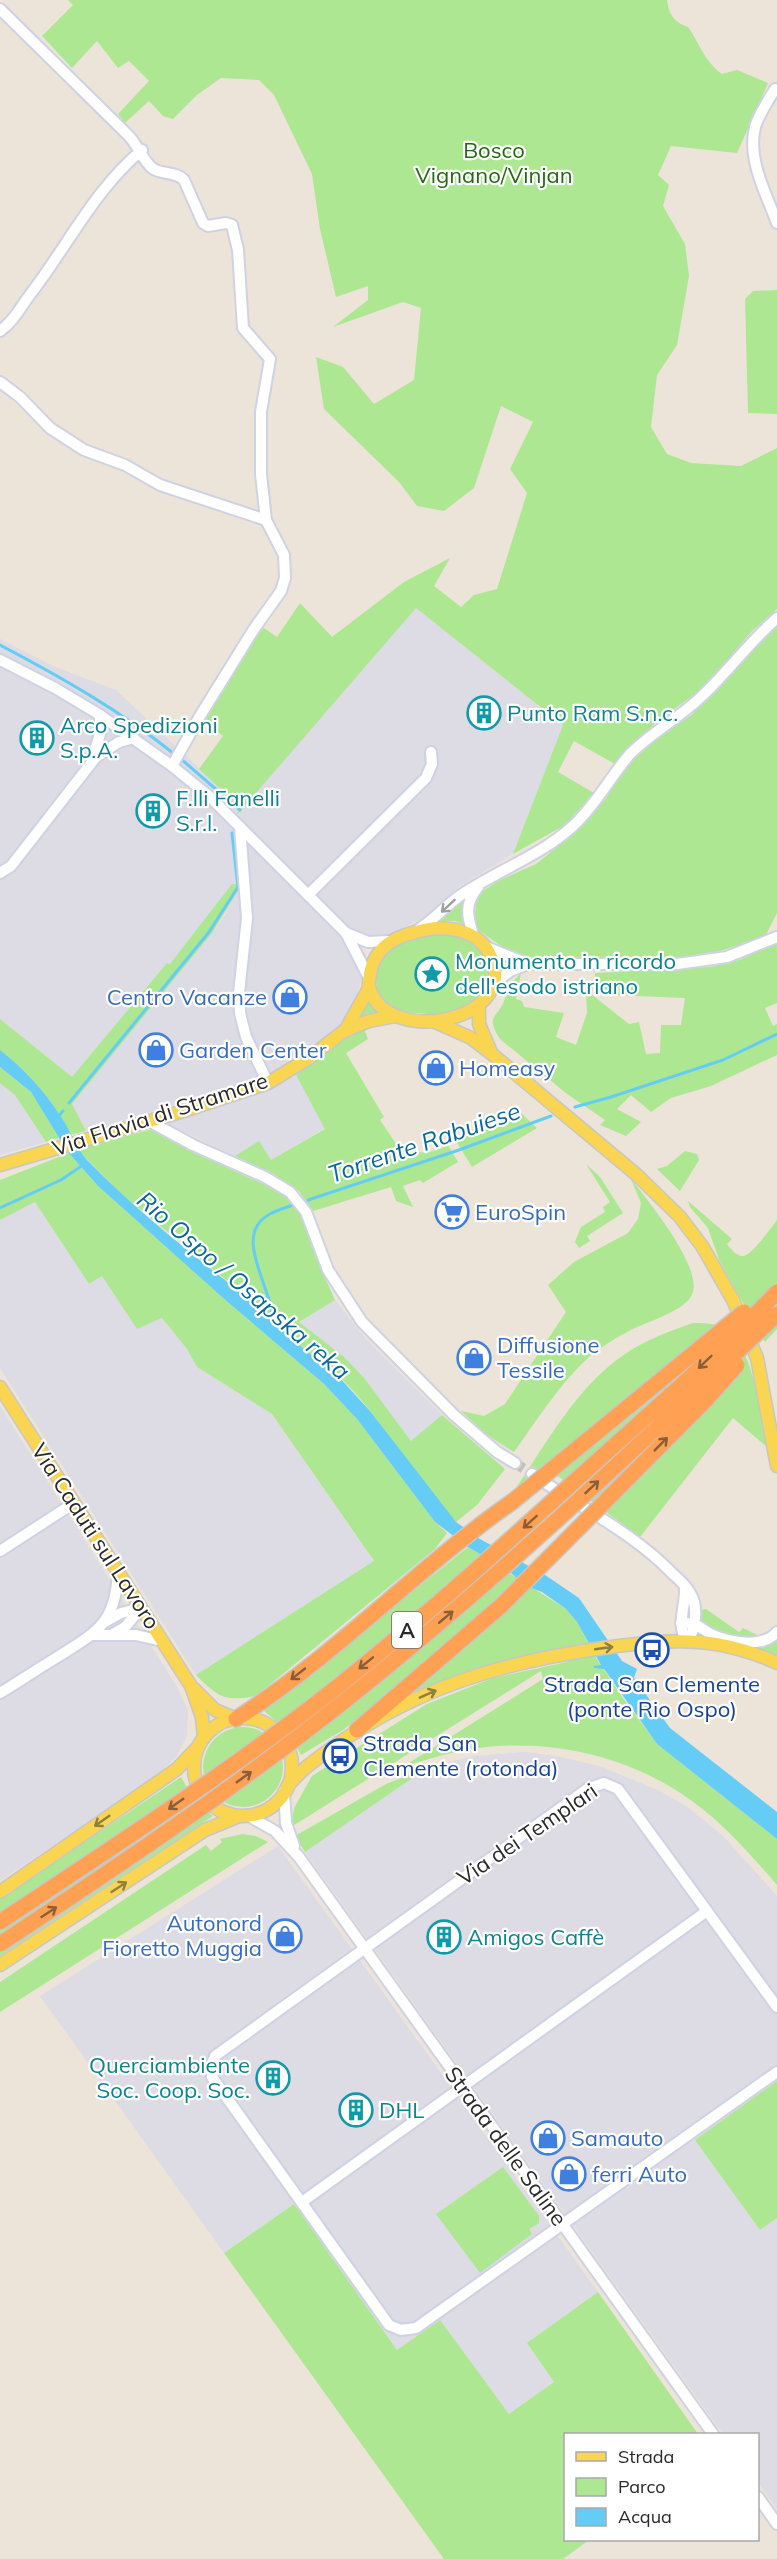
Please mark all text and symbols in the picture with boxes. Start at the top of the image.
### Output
park label: Bosco Vignano/Vinjan [415,136,573,189]
building icon: Punto Ram S.n.c. [466,695,502,731]
place label: Punto Ram S.n.c. [507,699,678,727]
place label: Arco Spedizioni S.p.A. [60,711,218,764]
building icon: Arco Spedizioni S.p.A. [19,720,55,756]
place label: F.lli Fanelli S.r.l. [176,784,280,837]
building icon: F.lli Fanelli S.r.l. [135,793,171,829]
one-way arrow [441,898,456,913]
place label: Monumento in ricordo dell'esodo istriano [455,947,676,1000]
place icon: Monumento in ricordo dell'esodo istriano [414,956,450,992]
shop icon: Centro Vacanze [272,979,308,1015]
place label: Centro Vacanze [107,983,267,1011]
shop icon: Garden Center [138,1032,174,1068]
place label: Garden Center [179,1036,327,1064]
shop icon: Homeasy [418,1050,454,1086]
place label: Homeasy [459,1054,556,1082]
street label: Via Flavia di Stramare [49,1066,271,1162]
water label: Torrente Rabuiese [324,1095,524,1189]
water label: Rio Ospo / Osapska reka [131,1184,357,1386]
supermarket icon: EuroSpin [434,1194,470,1230]
place label: EuroSpin [475,1198,566,1226]
place label: Diffusione Tessile [497,1331,599,1384]
shop icon: Diffusione Tessile [456,1340,492,1376]
one-way arrow [697,1354,712,1369]
one-way arrow [654,1436,669,1451]
street label: Via Caduti sul Lavoro [25,1438,167,1634]
one-way arrow [584,1480,599,1494]
one-way arrow [523,1515,538,1529]
one-way arrow [438,1610,454,1623]
road number: A [392,1612,422,1648]
bus stop icon: Strada San Clemente (ponte Rio Ospo) [634,1632,670,1668]
one-way arrow [594,1642,614,1653]
one-way arrow [359,1656,375,1669]
one-way arrow [290,1668,306,1681]
place label: Strada San Clemente (ponte Rio Ospo) [544,1670,760,1723]
one-way arrow [419,1687,437,1698]
place label: Strada San Clemente (rotonda) [363,1729,558,1782]
bus stop icon: Strada San Clemente (rotonda) [322,1738,358,1774]
one-way arrow [236,1771,252,1783]
street label: Via dei Templari [451,1777,603,1891]
one-way arrow [169,1798,185,1810]
one-way arrow [94,1815,110,1827]
one-way arrow [110,1880,127,1892]
one-way arrow [40,1905,57,1917]
place label: Autonord Fioretto Muggia [102,1909,262,1962]
shop icon: Autonord Fioretto Muggia [267,1918,303,1954]
building icon: Amigos Caffè [426,1919,462,1955]
place label: Amigos Caffè [467,1923,604,1951]
place label: Querciambiente Soc. Coop. Soc. [89,2051,250,2104]
building icon: Querciambiente Soc. Coop. Soc. [255,2060,291,2096]
street label: Strada delle Saline [439,2061,573,2231]
building icon: DHL [338,2092,374,2128]
place label: DHL [379,2096,424,2124]
shop icon: Samauto [530,2120,566,2156]
place label: Samauto [571,2124,663,2152]
shop icon: ferri Auto [551,2156,587,2192]
place label: ferri Auto [592,2160,687,2188]
legend [564,2433,759,2541]
text: Strada [618,2445,674,2468]
text: Parco [618,2475,666,2498]
text: Acqua [618,2505,672,2528]

